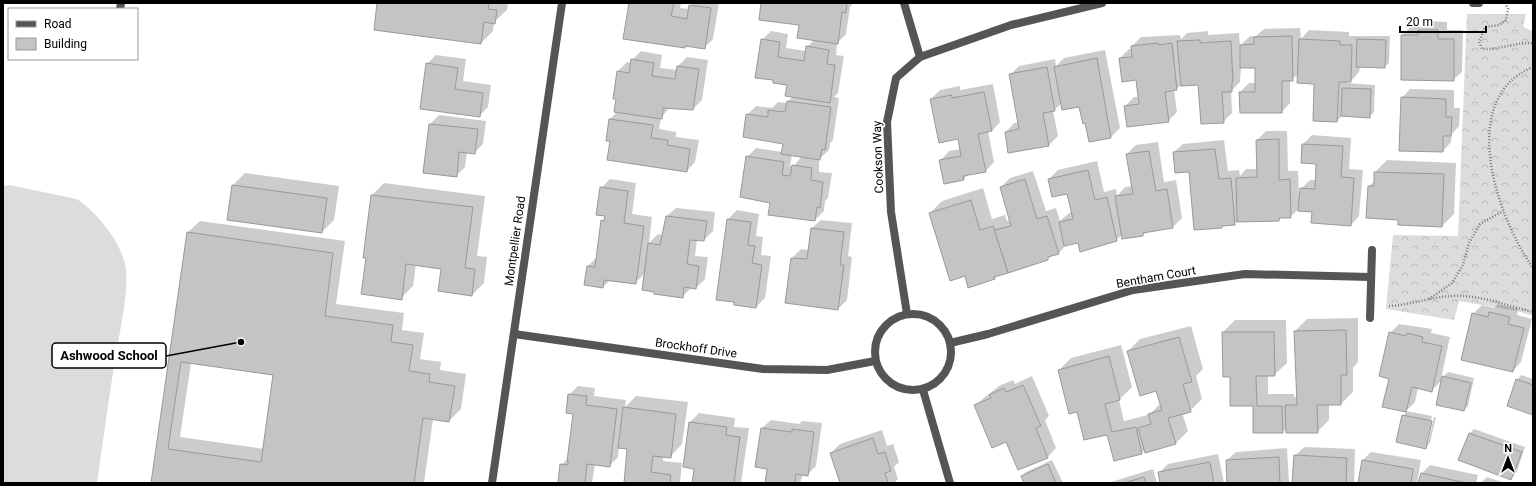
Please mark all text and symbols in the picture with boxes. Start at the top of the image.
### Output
legend [8,8,138,60]
scale bar [1400,8,1486,34]
text: 20 m [1406,15,1433,29]
text: Road [44,17,72,31]
text: Building [44,37,87,51]
street label: Cookson Way [870,120,886,194]
street label: Montpellier Road [502,195,528,287]
street label: Bentham Court [1115,263,1197,291]
street label: Brockhoff Drive [654,335,738,361]
callout: Ashwood School [52,343,166,368]
text: Ashwood School [60,348,158,363]
north arrow [1488,438,1528,478]
text: N [1504,442,1512,455]

